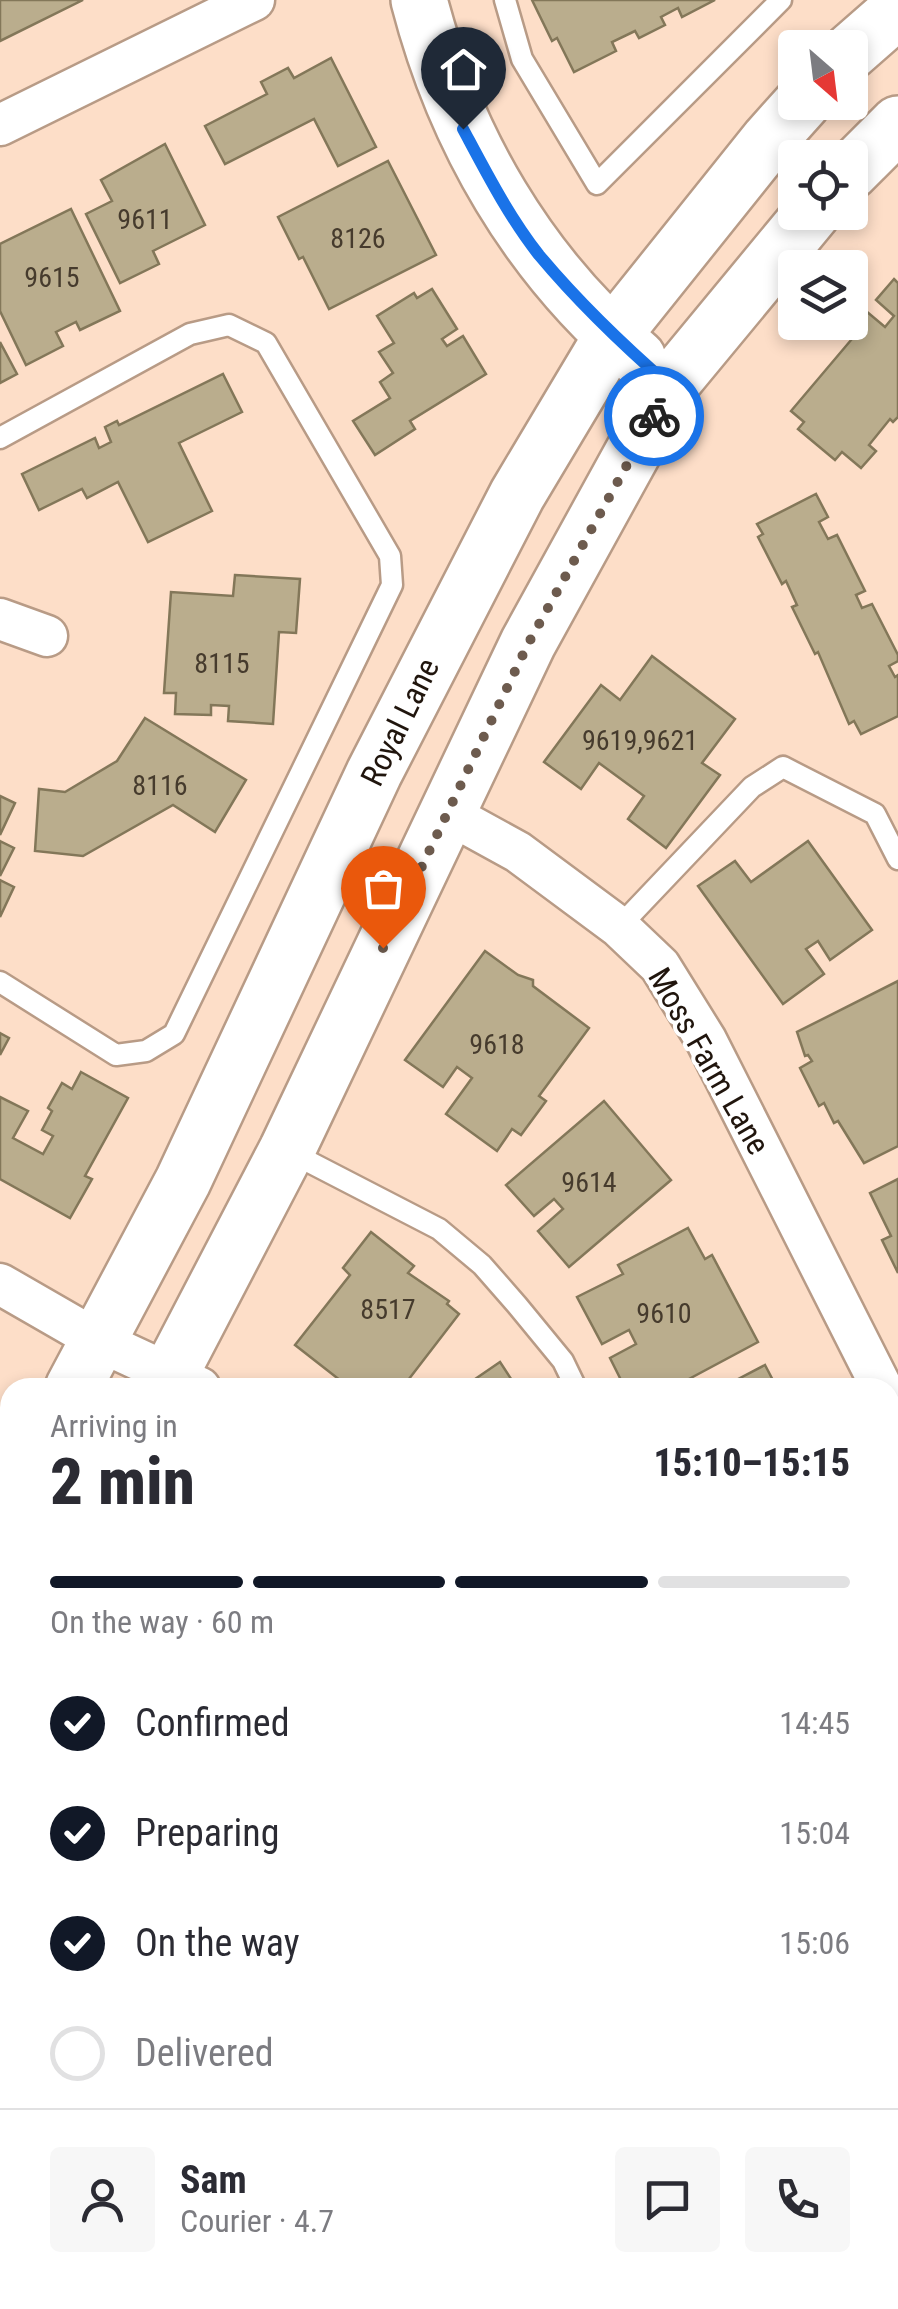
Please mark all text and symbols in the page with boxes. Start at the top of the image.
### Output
pin [421,27,506,130]
north arrow [778,30,868,120]
map controls [778,30,868,340]
icon: home [436,42,491,97]
button: locate [778,140,868,230]
house number: 9611 [117,203,173,236]
house number: 8126 [330,222,386,255]
button: layers [778,250,868,340]
house number: 9615 [24,261,80,294]
courier [604,366,704,466]
icon: bike [627,389,682,444]
house number: 8115 [194,647,250,680]
street label: Royal Lane [353,652,447,792]
house number: 9619,9621 [582,724,698,757]
house number: 8116 [132,769,188,802]
pin [341,846,426,949]
icon: bag [356,861,411,916]
street label: Moss Farm Lane [640,961,778,1161]
house number: 9618 [469,1028,525,1061]
house number: 9614 [561,1166,617,1199]
house number: 8517 [360,1293,416,1326]
house number: 9610 [636,1297,692,1330]
text: Arriving in [50,1407,178,1445]
text: 15:10–15:15 [653,1441,850,1485]
text: 2 min [50,1444,195,1520]
text: On the way · 60 m [50,1603,274,1641]
icon: check [50,1696,105,1751]
text: Confirmed [135,1701,290,1745]
text: 14:45 [779,1704,850,1742]
icon: check [50,1806,105,1861]
text: Preparing [135,1811,280,1855]
text: 15:04 [779,1814,850,1852]
icon: check [50,1916,105,1971]
text: On the way [135,1921,300,1965]
text: 15:06 [779,1924,850,1962]
text: Delivered [135,2031,274,2075]
button: person [50,2147,155,2252]
button: chat [615,2147,720,2252]
button: phone [745,2147,850,2252]
text: Sam [180,2158,247,2202]
text: Courier · 4.7 [180,2202,334,2240]

